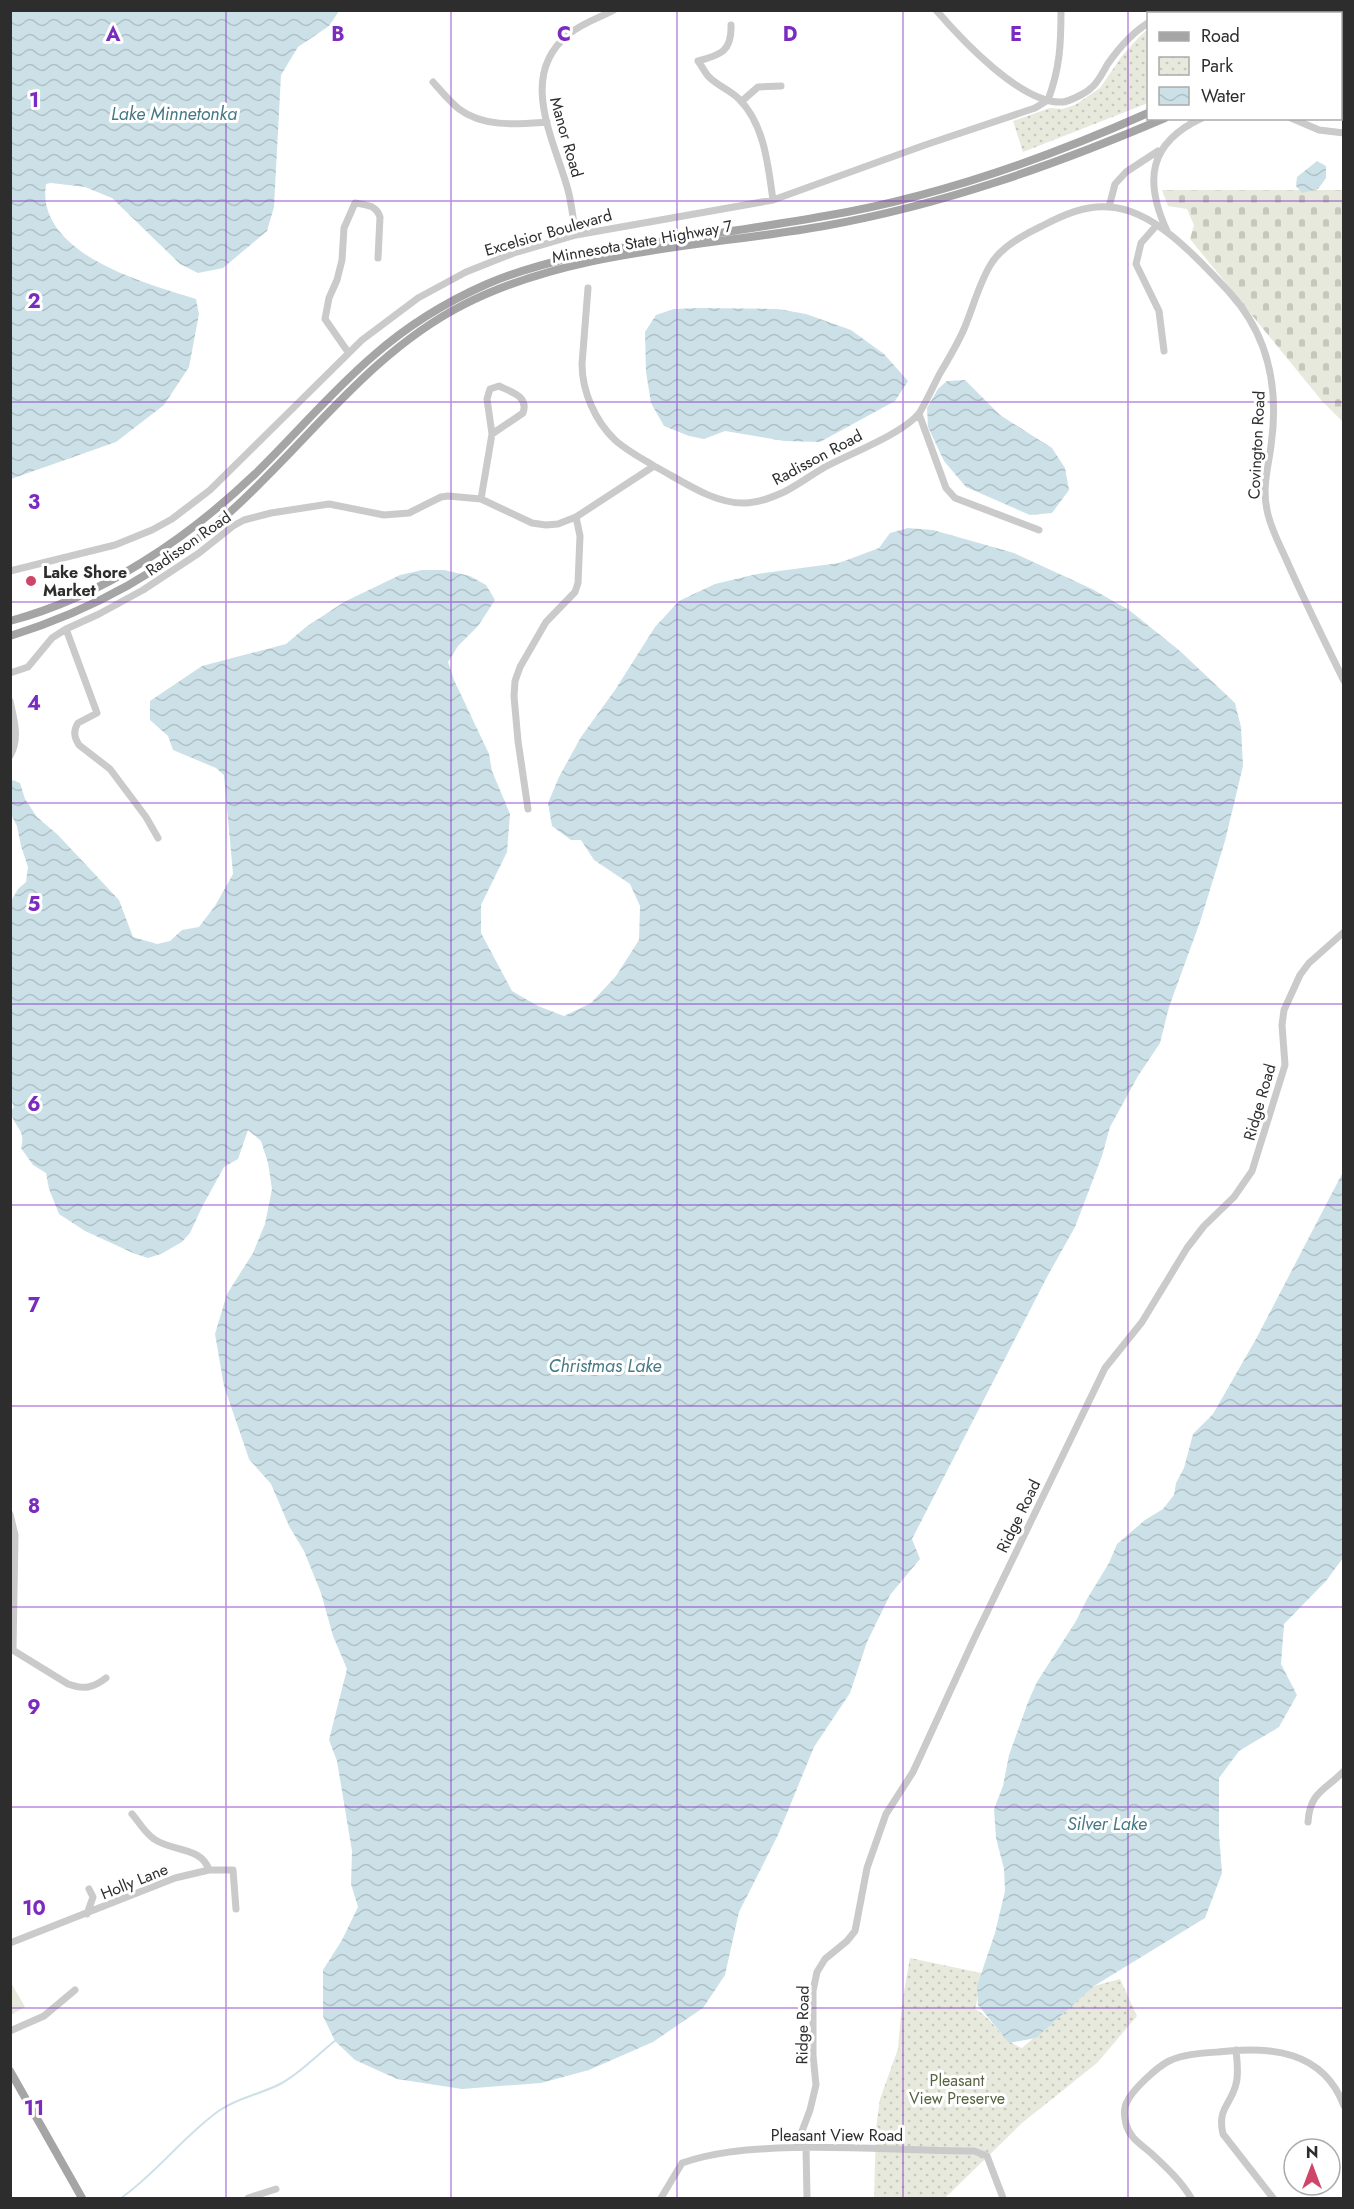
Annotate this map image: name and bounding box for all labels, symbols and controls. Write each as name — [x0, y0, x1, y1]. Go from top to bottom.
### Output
legend — [1147, 12, 1342, 120]
text: A — [105, 20, 121, 49]
text: B — [331, 20, 345, 49]
text: C — [557, 20, 571, 49]
text: D — [783, 20, 797, 49]
text: E — [1010, 20, 1022, 49]
text: Road — [1201, 23, 1240, 49]
text: Park — [1201, 53, 1233, 79]
text: Water — [1201, 83, 1246, 109]
text: 1 — [29, 86, 39, 115]
street label: Manor Road — [544, 94, 589, 180]
water label: Lake Minnetonka — [111, 101, 237, 127]
street label: Excelsior Boulevard — [482, 203, 615, 262]
street label: Minnesota State Highway 7 — [550, 214, 735, 269]
text: 2 — [27, 287, 41, 316]
street label: Covington Road — [1242, 390, 1271, 500]
street label: Radisson Road — [768, 424, 866, 491]
text: 3 — [28, 488, 40, 517]
street label: Radisson Road — [141, 506, 236, 581]
place label: Lake Shore Market — [43, 561, 127, 602]
marker: Lake Shore Market — [24, 574, 38, 588]
text: 4 — [27, 689, 41, 718]
text: 5 — [28, 890, 41, 919]
street label: Ridge Road — [1238, 1061, 1281, 1143]
text: 6 — [27, 1090, 41, 1119]
text: 7 — [28, 1291, 41, 1320]
water label: Christmas Lake — [548, 1353, 662, 1379]
street label: Ridge Road — [991, 1476, 1046, 1557]
text: 8 — [28, 1492, 40, 1521]
text: 9 — [27, 1693, 41, 1722]
water label: Silver Lake — [1067, 1811, 1147, 1837]
street label: Holly Lane — [97, 1858, 171, 1905]
text: 10 — [22, 1894, 46, 1923]
street label: Ridge Road — [790, 1985, 815, 2065]
park label: Pleasant View Preserve — [909, 2069, 1005, 2110]
text: 11 — [24, 2094, 44, 2123]
street label: Pleasant View Road — [771, 2124, 903, 2147]
north arrow — [1282, 2137, 1342, 2197]
text: N — [1306, 2141, 1318, 2164]

